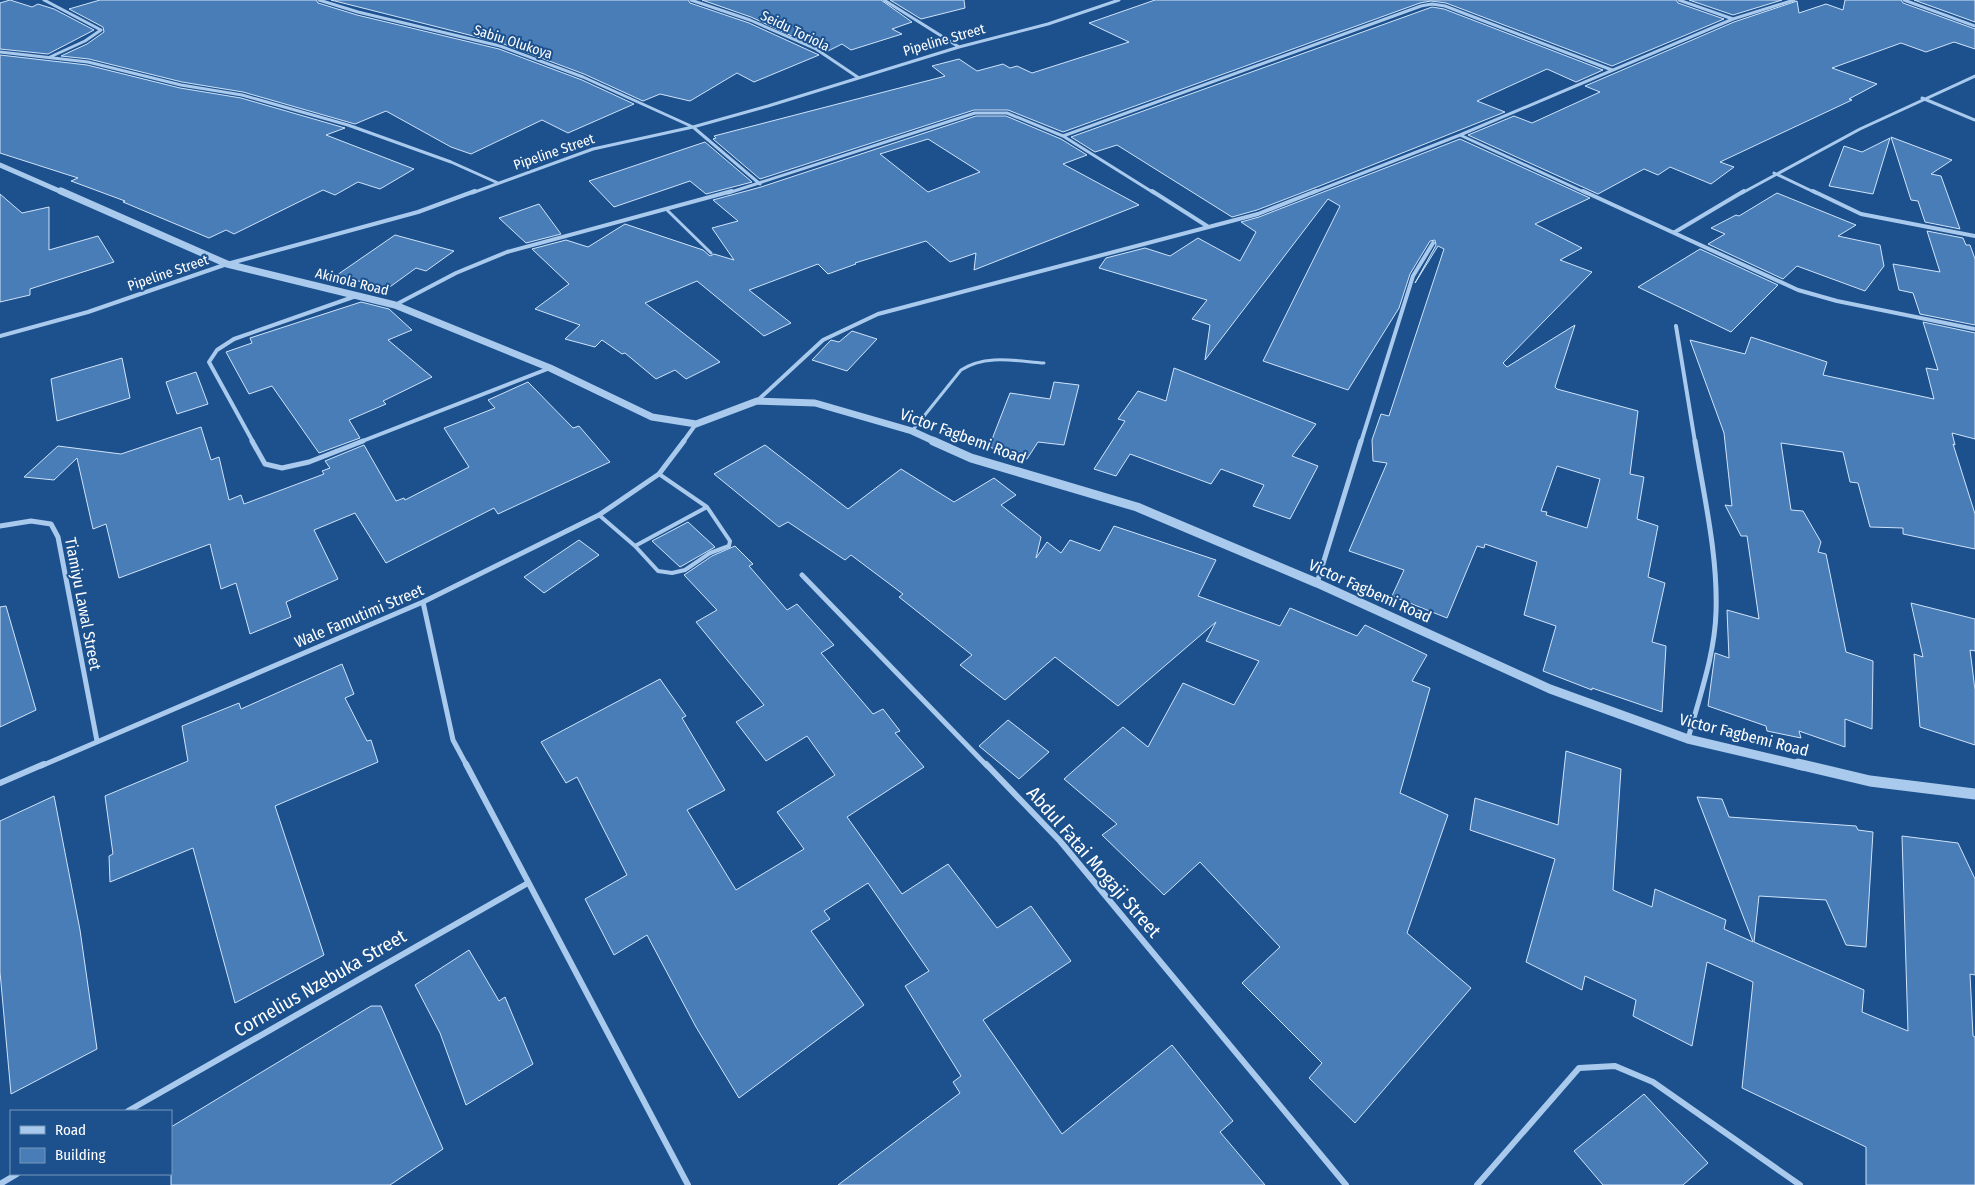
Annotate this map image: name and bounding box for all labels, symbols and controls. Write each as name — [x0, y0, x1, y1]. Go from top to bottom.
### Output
street label: Seidu Toriola — [758, 7, 832, 55]
street label: Pipeline Street — [901, 20, 987, 60]
street label: Sabiu Olukoya — [471, 21, 555, 63]
street label: Pipeline Street — [511, 130, 597, 174]
street label: Pipeline Street — [125, 251, 211, 295]
street label: Akinola Road — [314, 265, 390, 299]
street label: Victor Fagbemi Road — [897, 404, 1029, 468]
street label: Tiamiyu Lawal Street — [61, 536, 105, 673]
street label: Victor Fagbemi Road — [1306, 555, 1434, 627]
street label: Wale Famutimi Street — [292, 580, 427, 652]
street label: Victor Fagbemi Road — [1677, 710, 1811, 760]
street label: Abdul Fatai Mogaji Street — [1022, 782, 1166, 943]
street label: Cornelius Nzebuka Street — [230, 924, 411, 1042]
legend — [10, 1110, 172, 1175]
text: Road — [55, 1121, 86, 1139]
text: Building — [55, 1146, 106, 1164]

